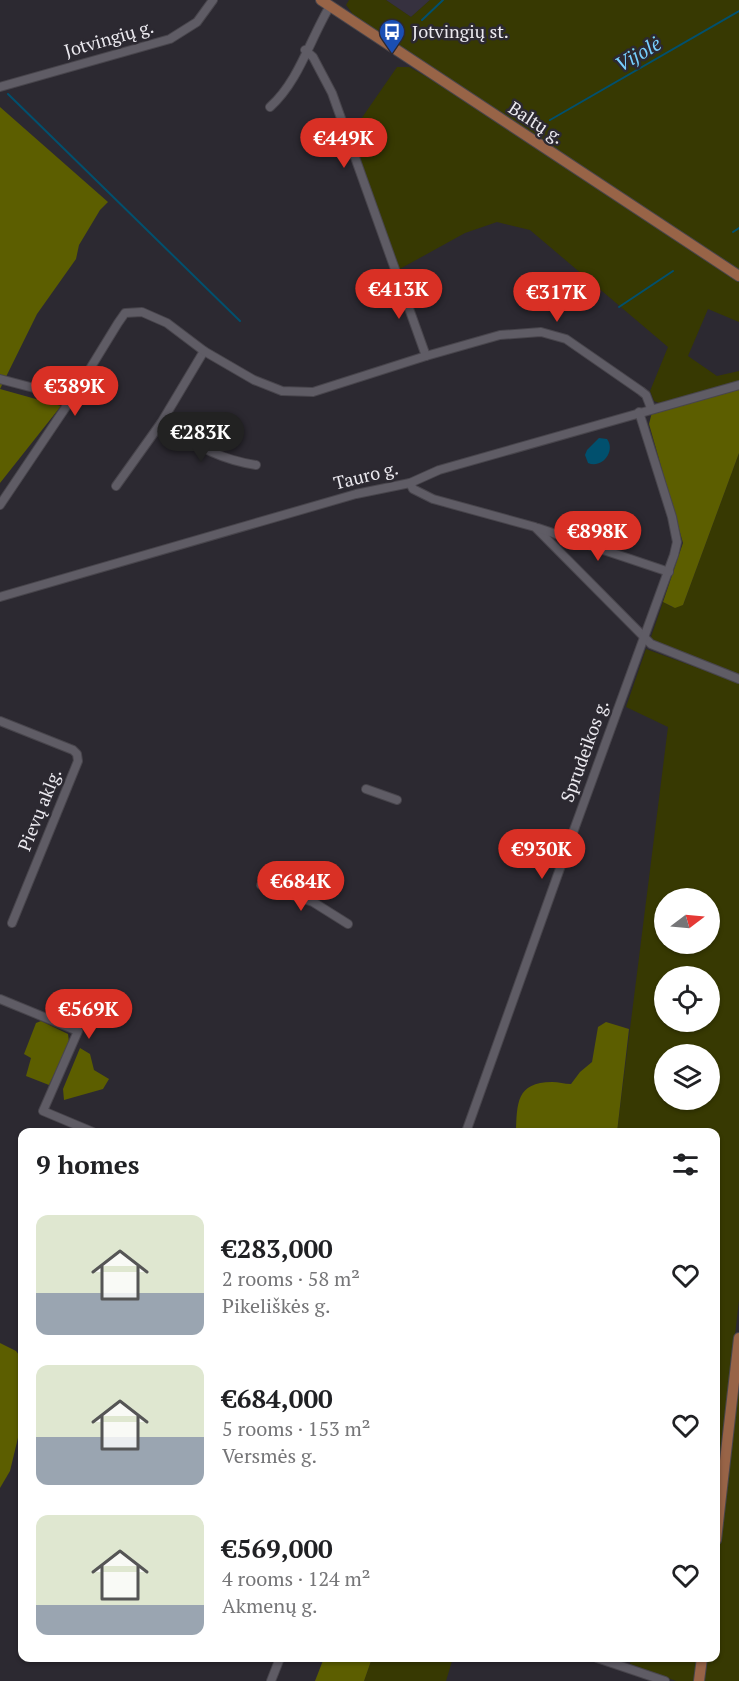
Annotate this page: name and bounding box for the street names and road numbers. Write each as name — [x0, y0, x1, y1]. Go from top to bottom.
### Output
street label: Jotvingių g. — [61, 14, 156, 62]
street label: Baltų g. — [504, 95, 569, 149]
street label: Tauro g. — [331, 455, 401, 495]
street label: Sprudeikos g. — [554, 696, 614, 805]
street label: Pievų aklg. — [12, 765, 66, 854]

